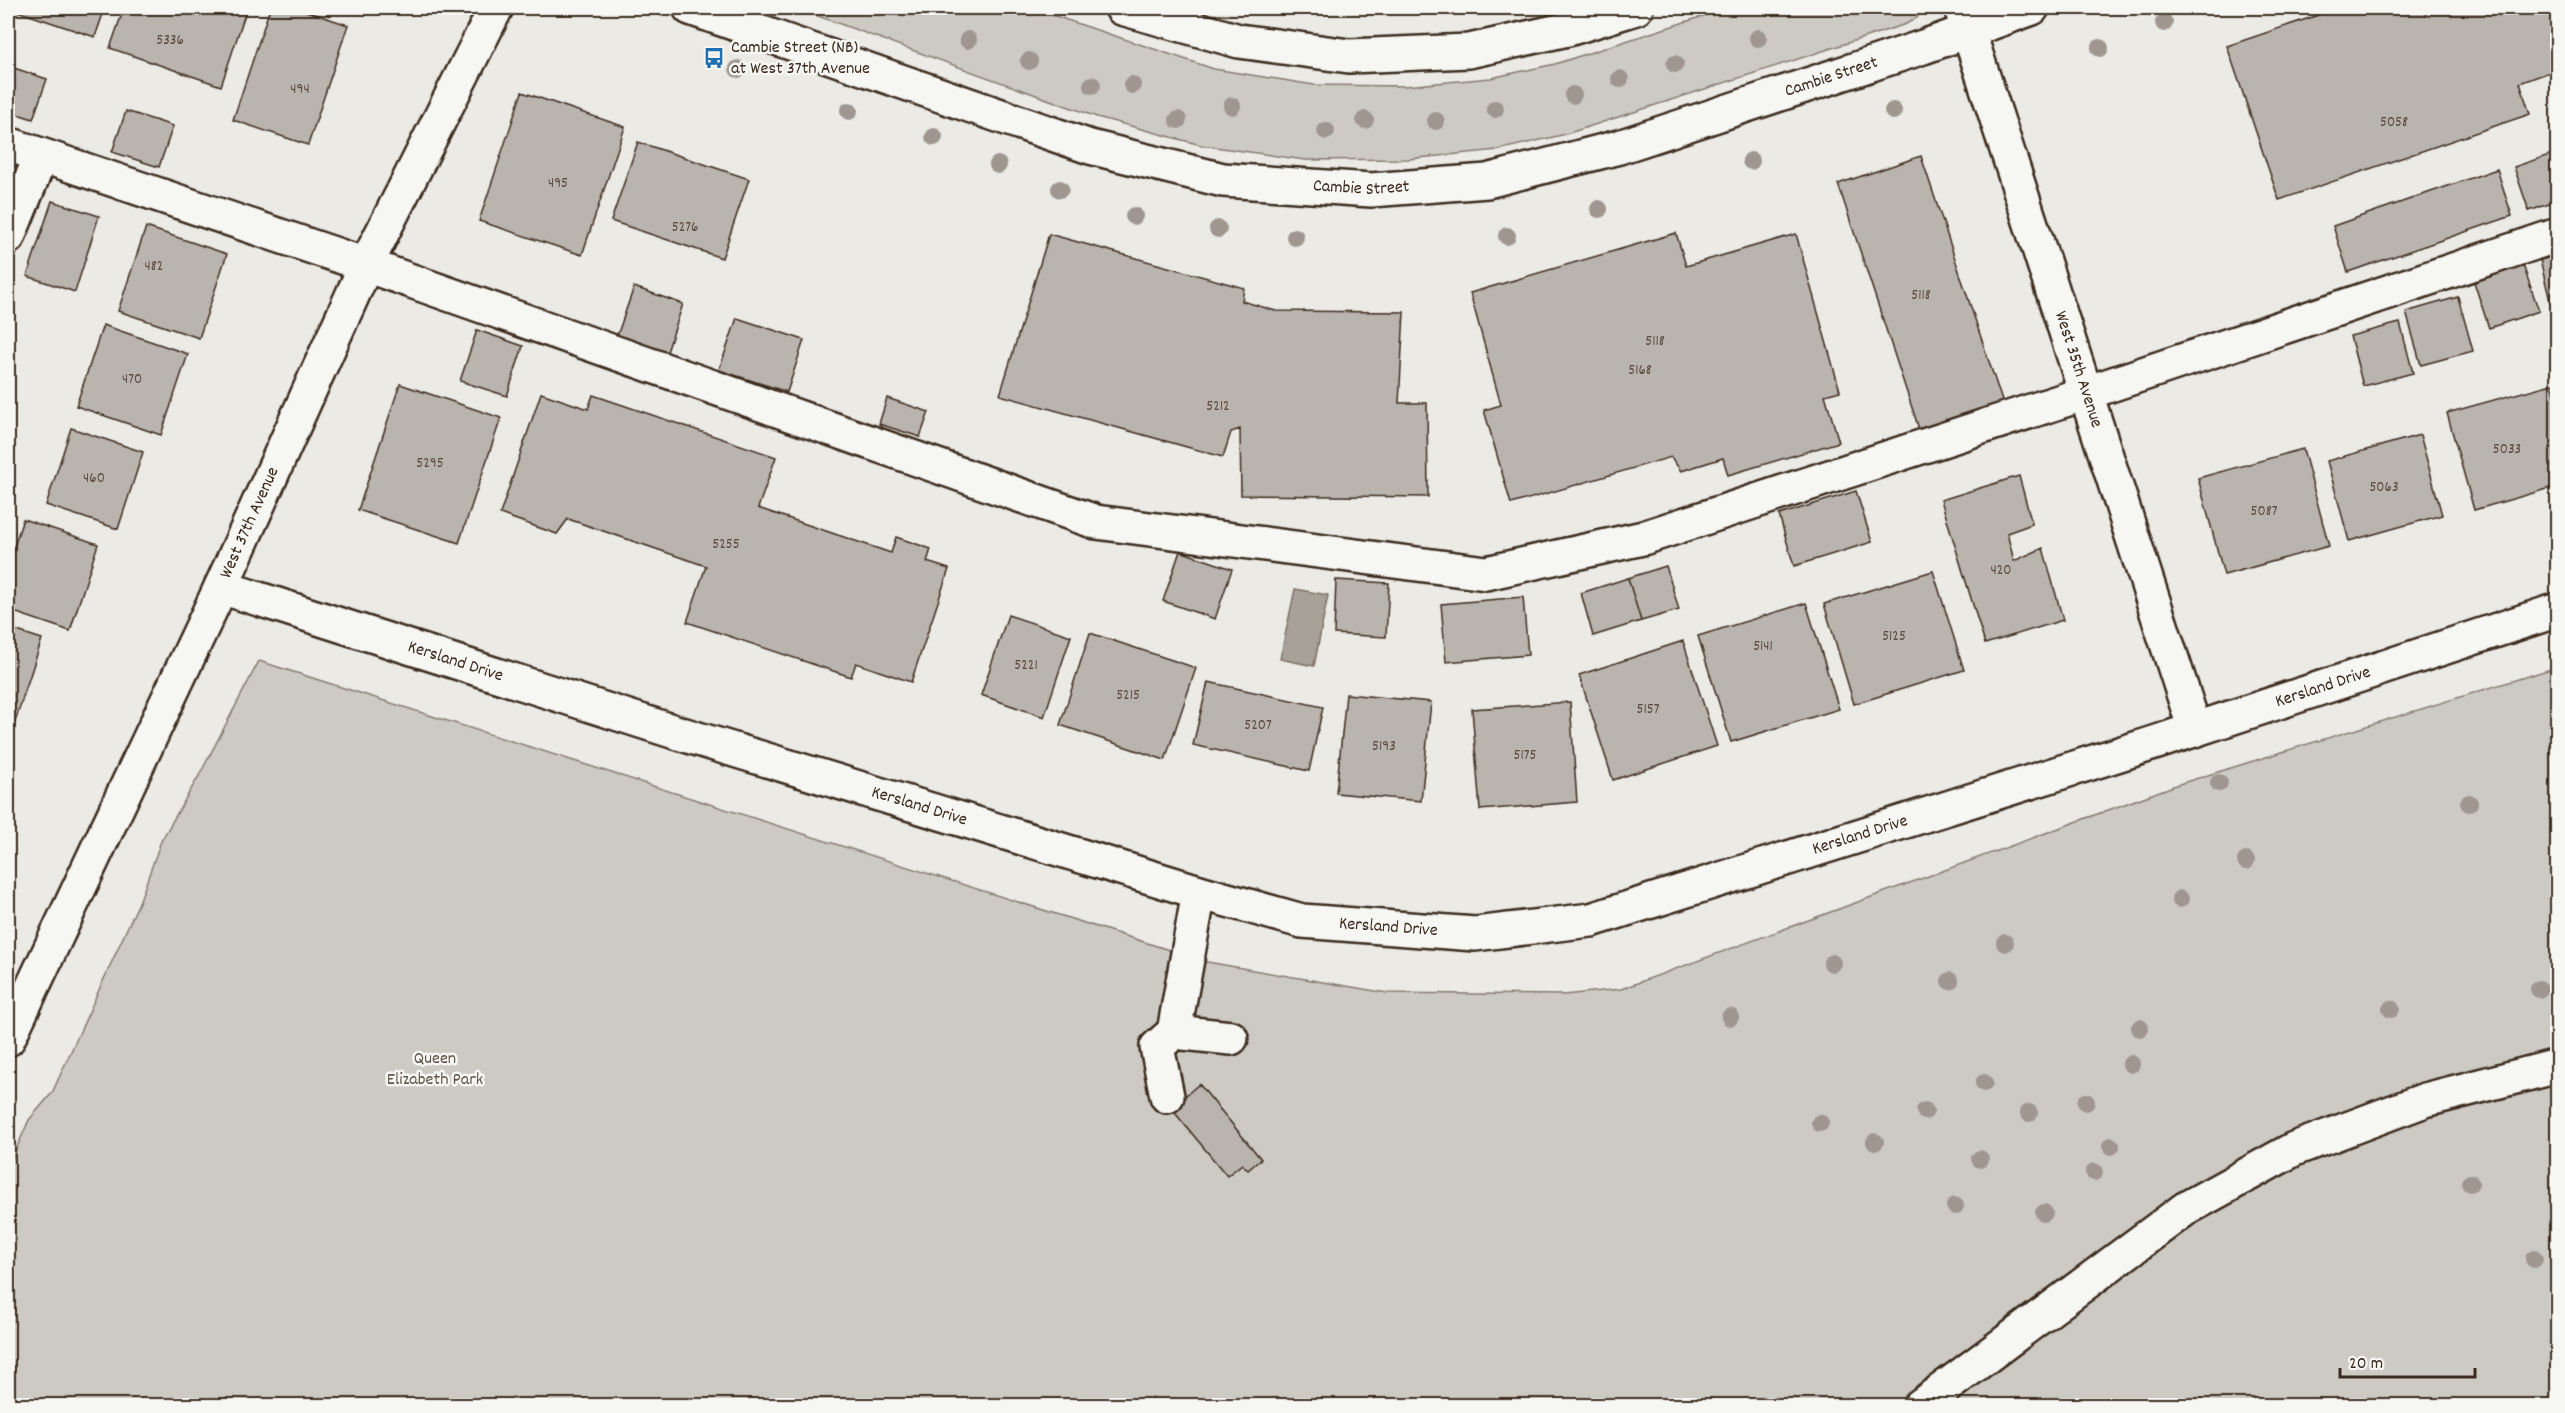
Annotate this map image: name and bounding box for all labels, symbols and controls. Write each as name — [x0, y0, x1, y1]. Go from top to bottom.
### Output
house number: 5336 — [156, 30, 184, 52]
place label: Cambie Street (NB) at West 37th Avenue — [731, 36, 870, 82]
bus stop icon: Cambie Street (NB) at West 37th Avenue — [702, 46, 726, 70]
street label: Cambie Street — [1781, 50, 1881, 104]
house number: 494 — [290, 79, 310, 101]
house number: 5058 — [2380, 112, 2408, 134]
house number: 495 — [548, 173, 568, 195]
street label: Cambie Street — [1312, 174, 1411, 203]
house number: 5276 — [672, 217, 698, 239]
house number: 482 — [145, 256, 163, 278]
house number: 5118 — [1911, 285, 1931, 307]
street label: West 35th Avenue — [2048, 308, 2109, 431]
house number: 5118 — [1645, 331, 1665, 353]
house number: 5168 — [1628, 360, 1652, 382]
house number: 470 — [122, 369, 142, 391]
house number: 5212 — [1206, 396, 1230, 418]
house number: 5033 — [2493, 439, 2521, 461]
house number: 5295 — [416, 453, 444, 475]
street label: West 37th Avenue — [214, 463, 286, 583]
house number: 460 — [83, 468, 105, 490]
house number: 5063 — [2369, 477, 2399, 499]
house number: 5087 — [2251, 501, 2278, 523]
house number: 5255 — [712, 534, 740, 556]
house number: 420 — [1991, 560, 2011, 582]
house number: 5125 — [1882, 626, 1906, 648]
street label: Kersland Drive — [404, 635, 506, 689]
house number: 5141 — [1753, 636, 1773, 658]
house number: 5221 — [1014, 655, 1038, 677]
street label: Kersland Drive — [2272, 660, 2374, 715]
house number: 5215 — [1116, 685, 1140, 707]
house number: 5157 — [1637, 699, 1660, 721]
house number: 5207 — [1244, 715, 1272, 737]
house number: 5193 — [1372, 736, 1396, 758]
house number: 5175 — [1514, 745, 1537, 767]
street label: Kersland Drive — [868, 780, 970, 833]
street label: Kersland Drive — [1809, 809, 1911, 862]
street label: Kersland Drive — [1338, 911, 1439, 944]
park label: Queen Elizabeth Park — [387, 1047, 483, 1093]
scale bar — [2340, 1341, 2475, 1379]
text: 20 m — [2349, 1352, 2383, 1377]

